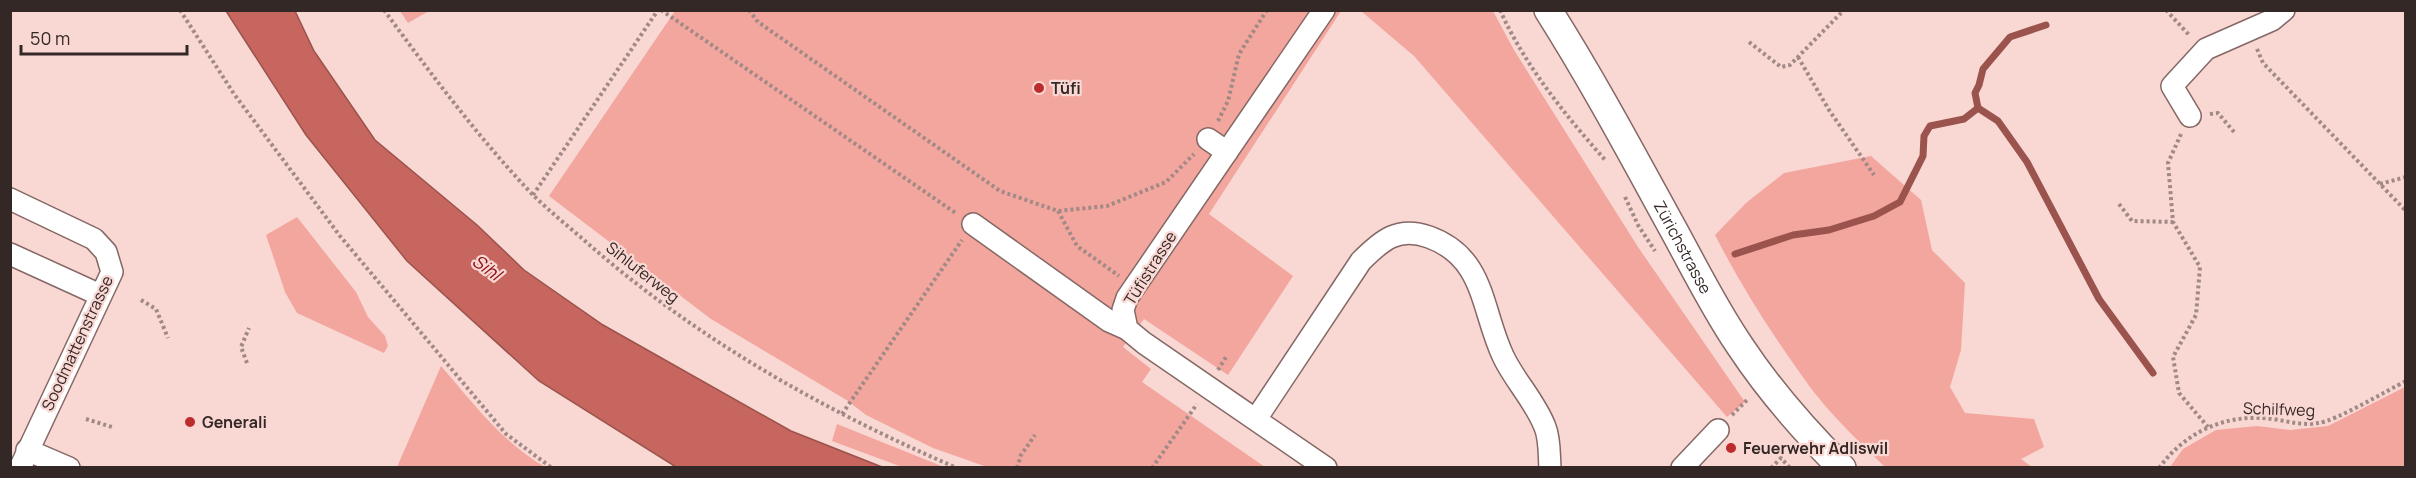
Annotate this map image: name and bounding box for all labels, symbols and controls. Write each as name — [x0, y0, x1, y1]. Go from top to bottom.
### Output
scale bar — [21, 18, 188, 56]
text: 50 m — [30, 26, 70, 50]
place label: Tüfi — [1051, 77, 1081, 99]
marker: Tüfi — [1032, 81, 1046, 95]
street label: Zürichstrasse — [1649, 197, 1717, 298]
street label: Tüfistrasse — [1119, 227, 1181, 309]
street label: Sihluferweg — [602, 236, 684, 308]
water label: Sihl — [468, 248, 509, 287]
street label: Soodmattenstrasse — [36, 272, 118, 414]
street label: Schilfweg — [2243, 397, 2315, 421]
place label: Generali — [202, 411, 267, 433]
marker: Generali — [183, 415, 197, 429]
place label: Feuerwehr Adliswil — [1743, 437, 1888, 459]
marker: Feuerwehr Adliswil — [1724, 441, 1738, 455]

